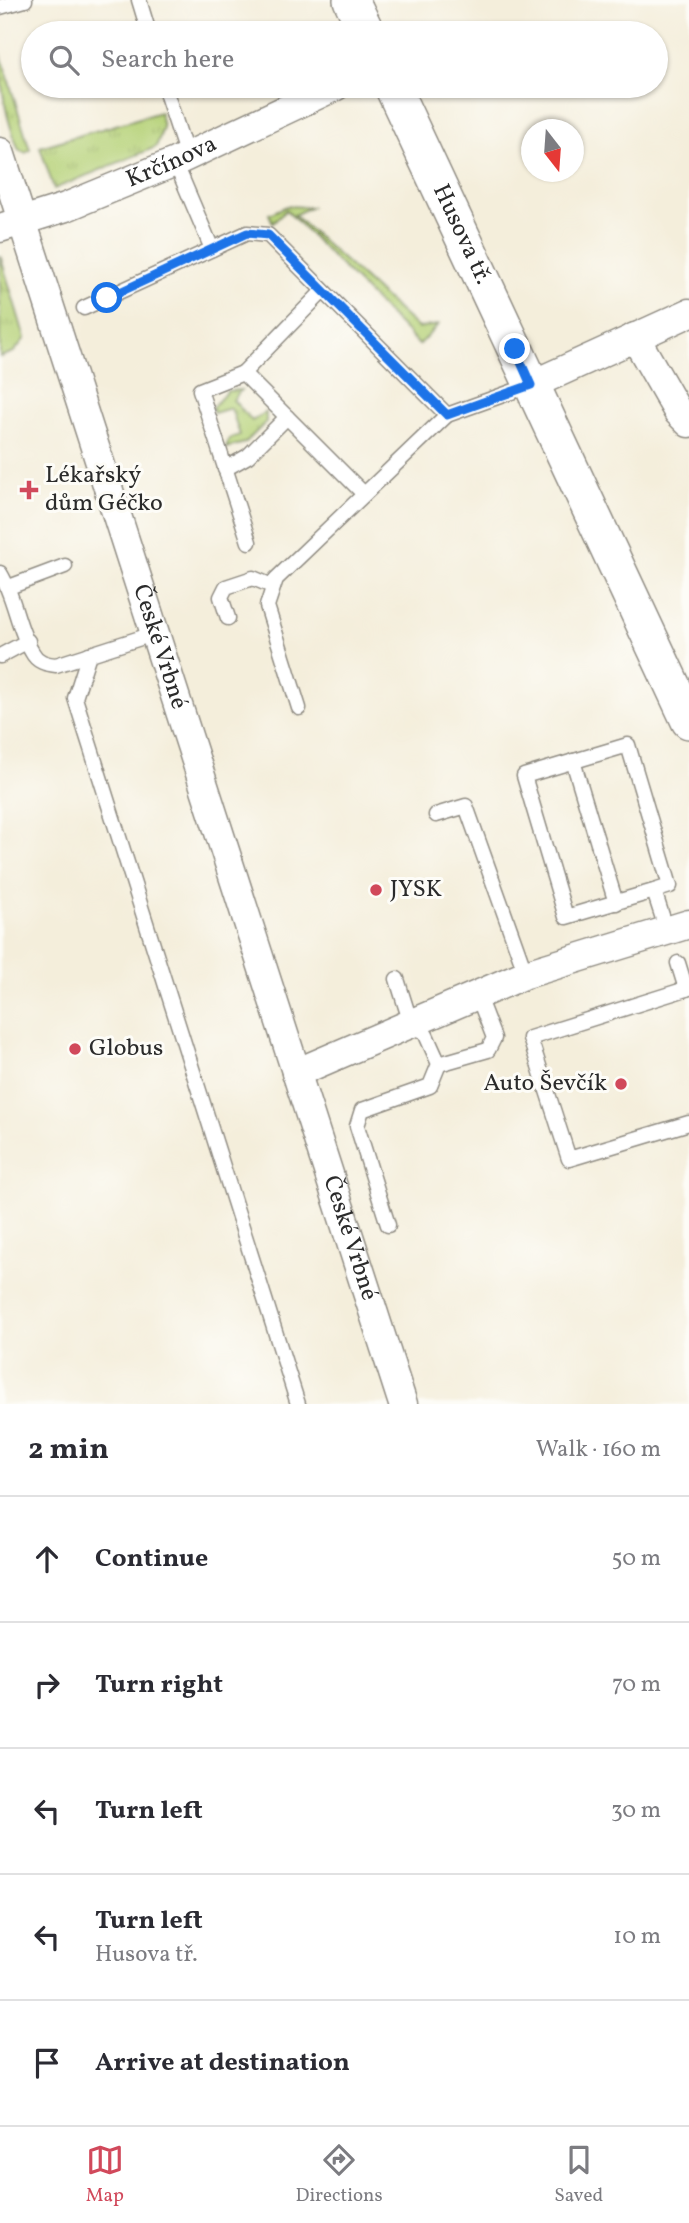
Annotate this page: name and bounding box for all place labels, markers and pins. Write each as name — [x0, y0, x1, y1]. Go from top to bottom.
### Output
place label: Lékařský dům Géčko — [45, 459, 163, 521]
marker: Lékařský dům Géčko — [19, 480, 39, 500]
place label: JYSK — [390, 873, 442, 907]
marker: JYSK — [368, 882, 384, 898]
place label: Globus — [89, 1032, 163, 1066]
marker: Globus — [67, 1041, 83, 1057]
place label: Auto Ševčík — [483, 1067, 607, 1101]
marker: Auto Ševčík — [613, 1076, 629, 1092]

